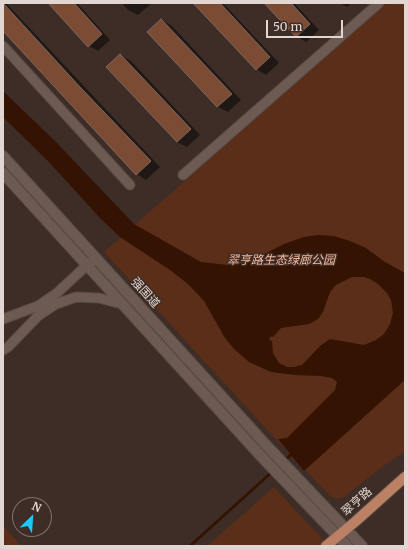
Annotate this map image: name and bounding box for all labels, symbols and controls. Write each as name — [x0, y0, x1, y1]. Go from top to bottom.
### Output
scale bar — [268, 12, 345, 38]
text: 50 m — [273, 19, 302, 34]
park label: 翠亨路生态绿廊公园 — [227, 254, 335, 268]
street label: 强国道 — [128, 275, 162, 311]
street label: 翠亨路 — [339, 485, 375, 519]
north arrow — [12, 497, 52, 537]
text: N — [30, 499, 44, 515]

